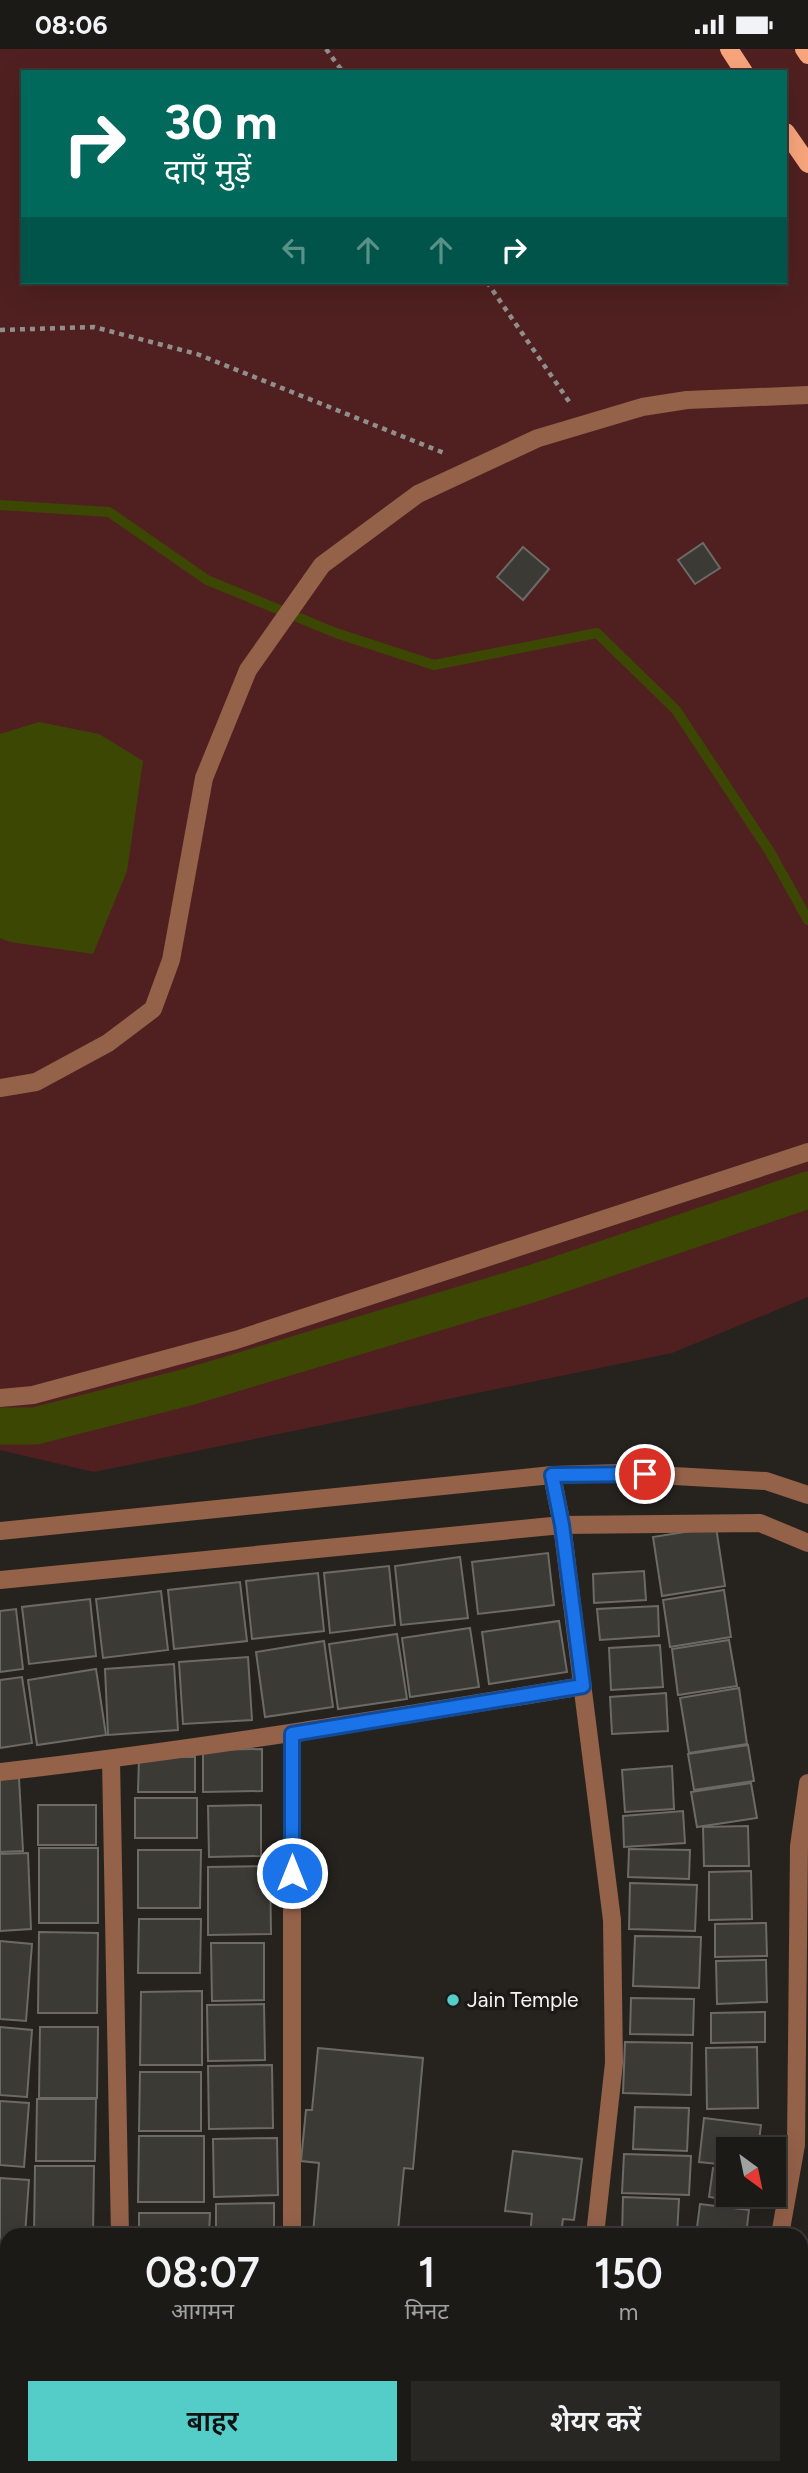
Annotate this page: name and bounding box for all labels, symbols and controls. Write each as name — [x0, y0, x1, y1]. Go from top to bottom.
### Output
text: 08:06 — [35, 9, 108, 41]
text: 30 m — [164, 92, 277, 151]
icon: right — [49, 98, 140, 189]
text: दाएँ मुड़ें — [164, 152, 251, 190]
icon: left — [276, 231, 314, 269]
icon: ahead — [349, 231, 387, 269]
icon: ahead — [422, 231, 460, 269]
icon: right — [495, 231, 533, 269]
pin — [615, 1444, 675, 1504]
icon: arrive — [626, 1455, 664, 1493]
position arrow — [255, 1836, 329, 1910]
place label: Jain Temple — [467, 1987, 578, 2012]
marker: Jain Temple — [445, 1992, 461, 2008]
north arrow — [716, 2137, 786, 2207]
map controls — [716, 2137, 786, 2207]
text: 08:07 — [145, 2247, 260, 2298]
text: 1 — [418, 2247, 436, 2298]
text: 150 — [594, 2248, 663, 2299]
text: आगमन — [171, 2297, 234, 2325]
text: मिनट — [405, 2297, 449, 2325]
text: m — [619, 2298, 638, 2326]
button: बाहर — [28, 2381, 397, 2461]
button: शेयर करें — [411, 2381, 780, 2461]

